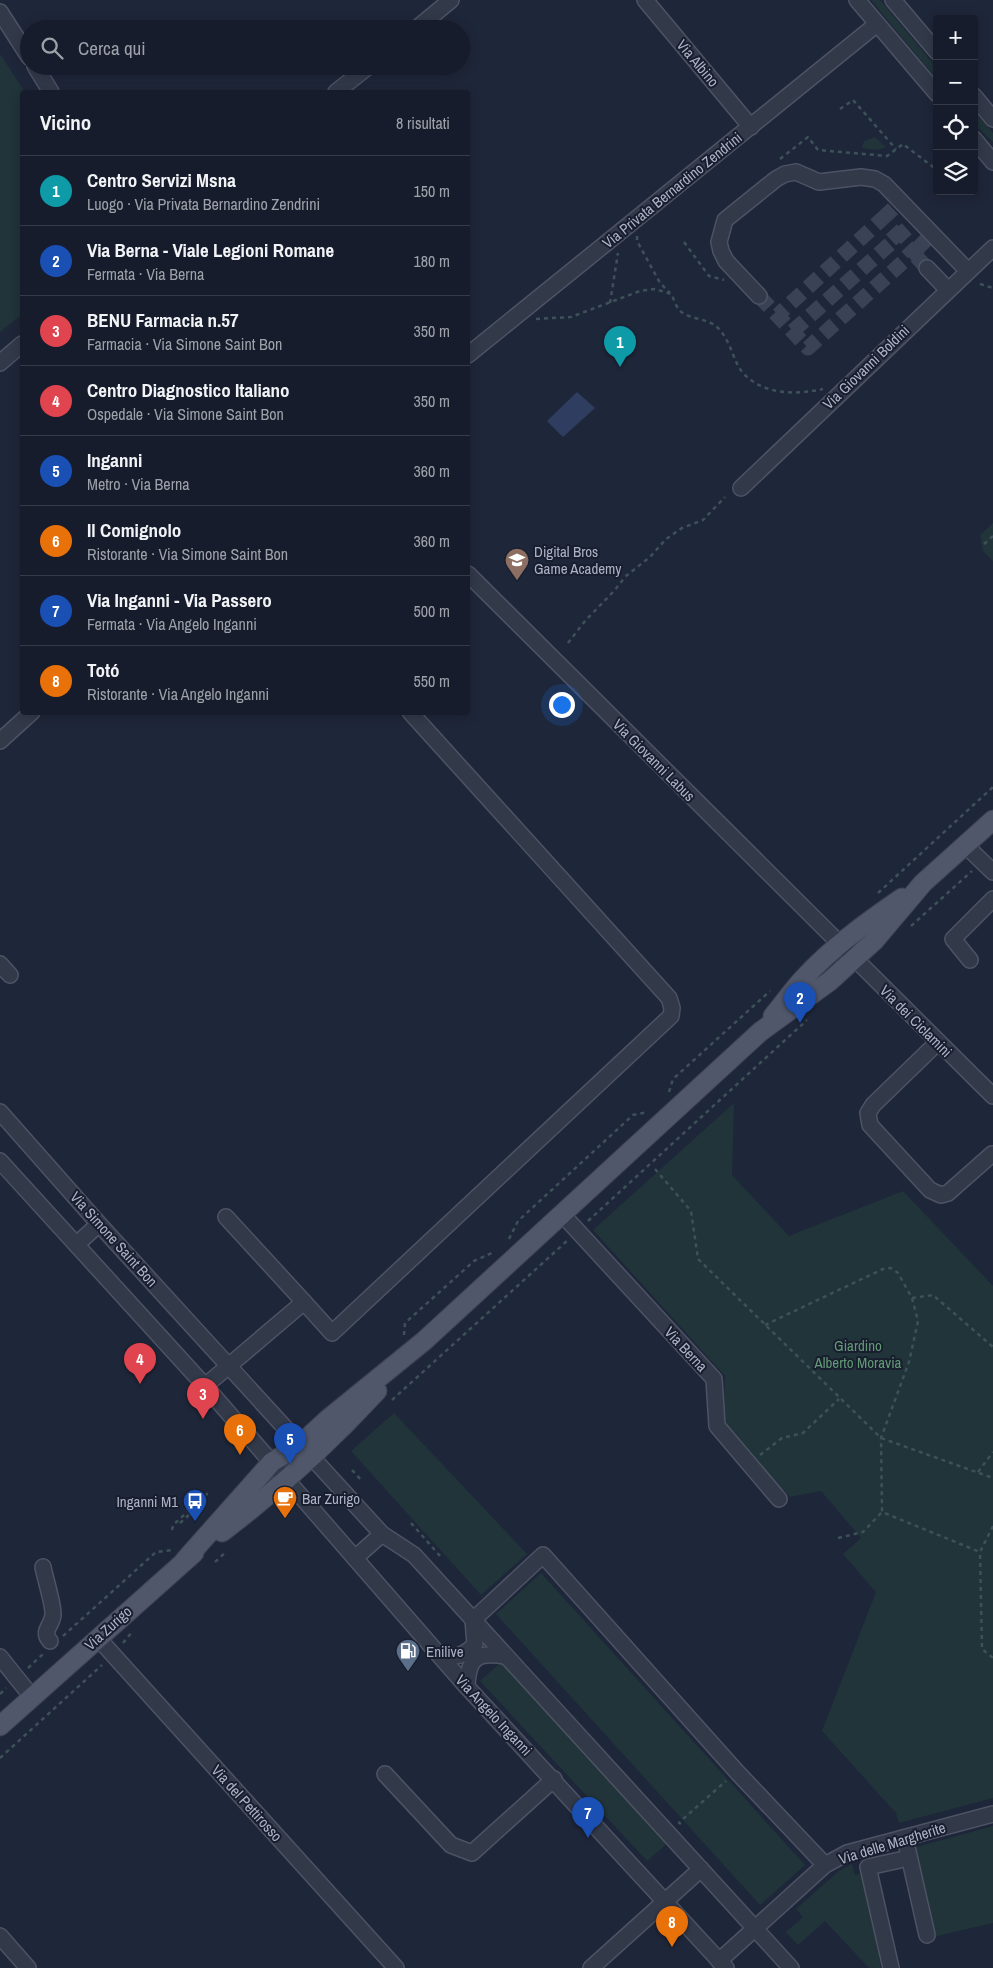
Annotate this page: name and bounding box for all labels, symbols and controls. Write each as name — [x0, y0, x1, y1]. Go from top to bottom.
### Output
map controls — [933, 15, 978, 195]
button: + — [933, 15, 978, 60]
search box — [20, 20, 470, 75]
icon: search — [38, 34, 66, 62]
text: Cerca qui — [78, 35, 146, 61]
street label: Via Albino — [672, 35, 724, 91]
button: − — [933, 60, 978, 105]
button: locate — [933, 105, 978, 150]
text: Vicino — [40, 108, 91, 137]
text: 8 risultati — [396, 112, 450, 134]
street label: Via Privata Bernardino Zendrini — [598, 127, 746, 253]
button: layers — [933, 150, 978, 195]
text: Centro Servizi Msna — [87, 167, 236, 193]
text: 1 — [52, 180, 60, 202]
text: 150 m — [414, 180, 450, 202]
text: Luogo · Via Privata Bernardino Zendrini — [87, 193, 320, 215]
text: Via Berna - Viale Legioni Romane — [87, 237, 334, 263]
text: 2 — [52, 250, 60, 272]
text: 180 m — [414, 250, 450, 272]
text: Fermata · Via Berna — [87, 263, 204, 285]
text: BENU Farmacia n.57 — [87, 307, 239, 333]
text: 3 — [52, 320, 60, 342]
text: 350 m — [414, 320, 450, 342]
street label: Via Giovanni Boldini — [818, 320, 914, 414]
pin: 1 — [604, 326, 636, 367]
text: Farmacia · Via Simone Saint Bon — [87, 333, 282, 355]
text: Centro Diagnostico Italiano — [87, 377, 290, 403]
text: 4 — [52, 390, 60, 412]
text: 350 m — [414, 390, 450, 412]
text: Ospedale · Via Simone Saint Bon — [87, 403, 284, 425]
text: Inganni — [87, 447, 142, 473]
text: 5 — [52, 460, 60, 482]
text: 360 m — [414, 460, 450, 482]
text: Metro · Via Berna — [87, 473, 190, 495]
text: Il Comignolo — [87, 517, 181, 543]
text: 6 — [52, 530, 60, 552]
text: 360 m — [414, 530, 450, 552]
place label: Digital Bros Game Academy — [534, 541, 622, 579]
text: Ristorante · Via Simone Saint Bon — [87, 543, 288, 565]
school or university icon: Digital Bros Game Academy — [504, 547, 530, 581]
text: Via Inganni - Via Passero — [87, 587, 272, 613]
text: 7 — [52, 600, 60, 622]
text: 500 m — [414, 600, 450, 622]
text: Fermata · Via Angelo Inganni — [87, 613, 257, 635]
text: Totó — [87, 657, 120, 683]
text: 8 — [52, 670, 60, 692]
text: 550 m — [414, 670, 450, 692]
text: Ristorante · Via Angelo Inganni — [87, 683, 269, 705]
your location — [549, 692, 575, 718]
street label: Via Giovanni Labus — [608, 714, 700, 806]
street label: Via dei Ciclamini — [875, 980, 957, 1062]
pin: 2 — [784, 982, 816, 1023]
street label: Via Simone Saint Bon — [66, 1187, 162, 1291]
street label: Via Berna — [660, 1322, 712, 1376]
park label: Giardino Alberto Moravia — [814, 1335, 902, 1373]
pin: 4 — [124, 1343, 156, 1384]
pin: 3 — [187, 1378, 219, 1419]
pin: 6 — [224, 1414, 256, 1455]
pin: 5 — [274, 1423, 306, 1464]
cafe icon: Bar Zurigo — [272, 1485, 298, 1519]
bus stop icon: Inganni M1 — [182, 1488, 208, 1522]
place label: Bar Zurigo — [302, 1488, 360, 1509]
place label: Inganni M1 — [116, 1491, 178, 1512]
street label: Via Zurigo — [80, 1601, 136, 1655]
fuel station icon: Enilive — [395, 1638, 421, 1672]
place label: Enilive — [426, 1641, 464, 1662]
street label: Via Angelo Inganni — [451, 1670, 537, 1760]
street label: Via del Pettirosso — [207, 1760, 287, 1846]
pin: 7 — [572, 1797, 604, 1838]
street label: Via delle Margherite — [836, 1817, 948, 1869]
pin: 8 — [656, 1906, 688, 1947]

